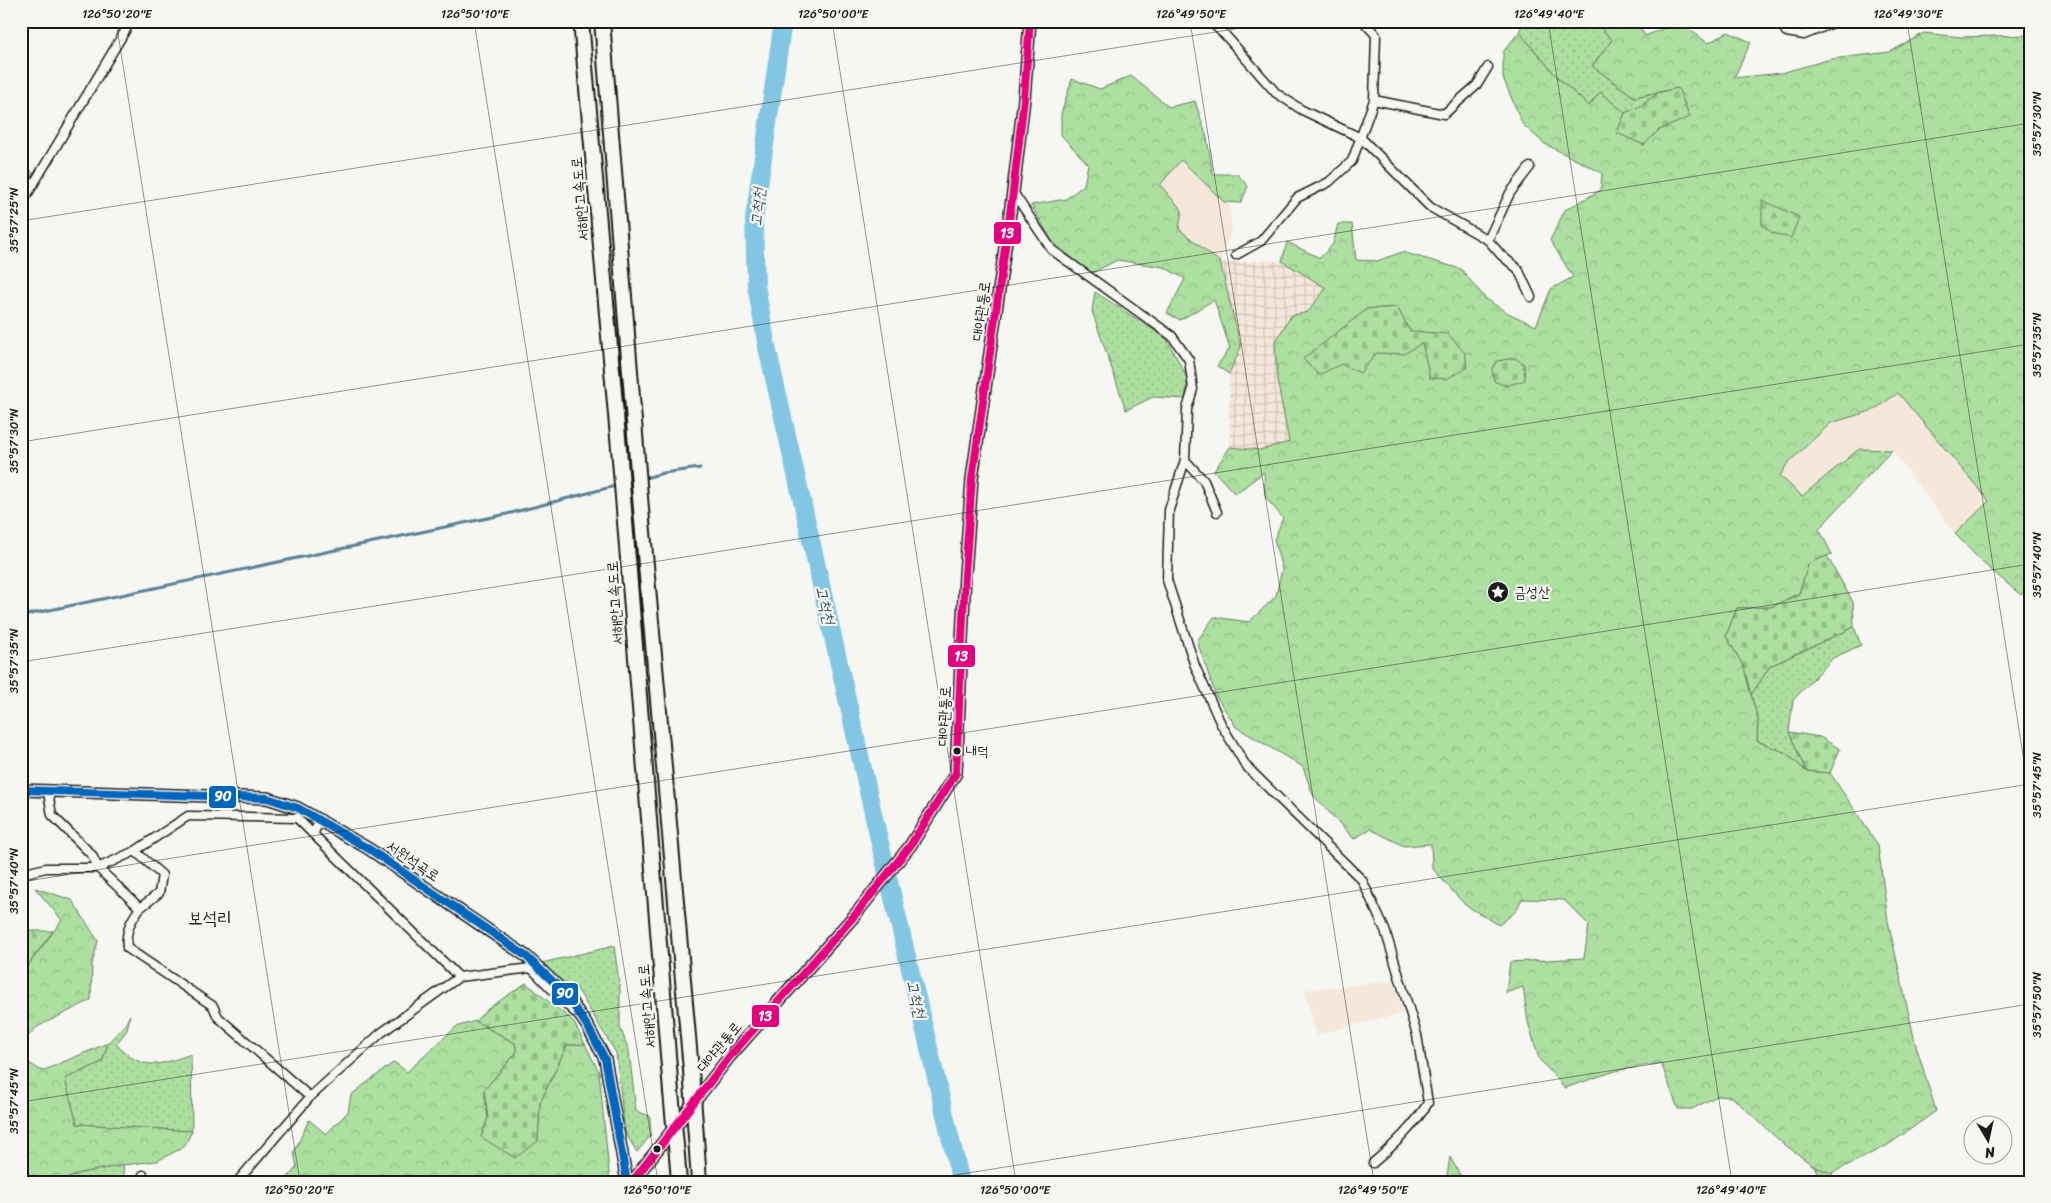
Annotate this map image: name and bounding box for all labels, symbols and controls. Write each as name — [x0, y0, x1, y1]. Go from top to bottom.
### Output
text: 126°50'20"E — [82, 3, 153, 25]
text: 126°50'10"E — [441, 3, 510, 25]
text: 126°50'00"E — [798, 3, 869, 25]
text: 126°49'50"E — [1156, 3, 1227, 25]
text: 126°49'40"E — [1514, 3, 1585, 25]
text: 126°49'30"E — [1873, 3, 1944, 25]
text: 35°57'30"N — [2026, 91, 2048, 157]
street label: 서해안고속도로 — [563, 156, 597, 242]
water label: 고척천 — [741, 184, 774, 228]
text: 35°57'25"N — [3, 187, 25, 253]
line badge: 13 — [993, 221, 1022, 245]
text: 13 — [1000, 221, 1014, 246]
street label: 대야관통로 — [964, 279, 998, 343]
text: 35°57'35"N — [2026, 312, 2048, 377]
text: 35°57'30"N — [3, 408, 25, 474]
text: 35°57'40"N — [2026, 531, 2048, 598]
street label: 서해안고속도로 — [599, 560, 631, 646]
place label: 금성산 — [1514, 579, 1550, 605]
place icon: 금성산 — [1486, 580, 1510, 604]
water label: 고척천 — [807, 583, 844, 629]
text: 35°57'35"N — [3, 628, 25, 693]
line badge: 13 — [947, 644, 976, 668]
text: 13 — [954, 644, 968, 669]
street label: 대야관통로 — [929, 685, 959, 747]
place label: 내덕 — [966, 739, 989, 764]
marker: 내덕 — [952, 746, 962, 756]
text: 35°57'45"N — [2026, 751, 2048, 818]
text: 90 — [214, 784, 232, 809]
line badge: 90 — [208, 785, 237, 809]
street label: 서원석곡로 — [381, 833, 445, 889]
text: 35°57'40"N — [3, 847, 25, 914]
district label: 보석리 — [188, 902, 232, 934]
street label: 서해안고속도로 — [630, 963, 664, 1049]
text: 35°57'50"N — [2026, 971, 2048, 1038]
water label: 고척천 — [898, 977, 935, 1023]
text: 90 — [556, 981, 574, 1006]
line badge: 90 — [551, 982, 579, 1006]
line badge: 13 — [751, 1004, 780, 1028]
text: 13 — [758, 1004, 772, 1029]
street label: 대야관통로 — [690, 1016, 748, 1078]
text: 35°57'45"N — [3, 1067, 25, 1134]
north arrow — [1964, 1116, 2014, 1166]
text: N — [1983, 1139, 1998, 1165]
unlabelled marker — [652, 1144, 662, 1154]
text: 126°50'20"E — [264, 1179, 335, 1201]
text: 126°50'10"E — [623, 1179, 692, 1201]
text: 126°50'00"E — [980, 1179, 1051, 1201]
text: 126°49'50"E — [1338, 1179, 1409, 1201]
text: 126°49'40"E — [1696, 1179, 1767, 1201]

